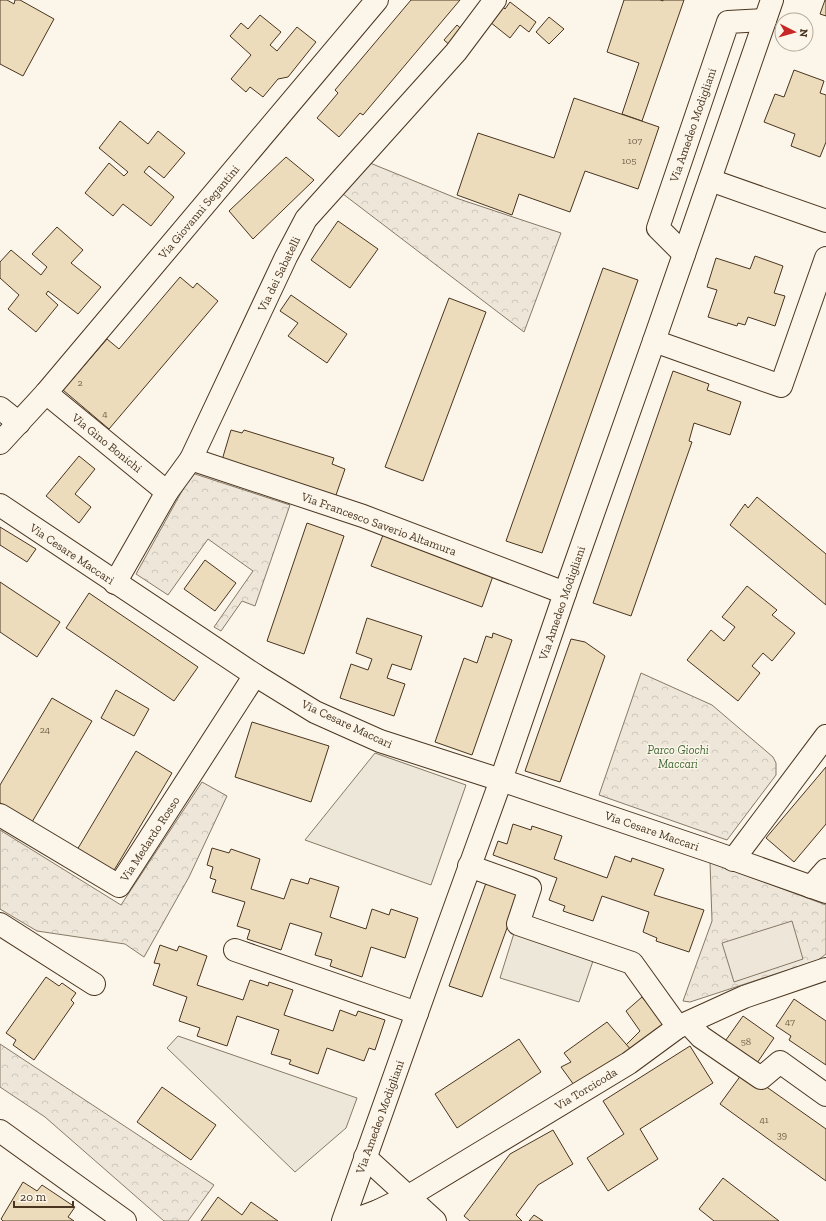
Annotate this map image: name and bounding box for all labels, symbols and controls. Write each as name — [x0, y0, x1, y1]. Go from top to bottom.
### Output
north arrow — [774, 12, 814, 52]
text: N — [796, 28, 810, 38]
street label: Via Amedeo Modigliani — [667, 66, 719, 185]
house number: 107 — [628, 135, 642, 147]
house number: 105 — [622, 155, 636, 167]
street label: Via Giovanni Segantini — [155, 162, 243, 263]
street label: Via dei Sabatelli — [254, 234, 304, 315]
house number: 2 — [77, 377, 83, 389]
house number: 4 — [102, 408, 108, 420]
street label: Via Gino Bonichi — [68, 410, 145, 476]
street label: Via Francesco Saverio Altamura — [299, 489, 459, 559]
street label: Via Cesare Maccari — [26, 520, 117, 588]
street label: Via Amedeo Modigliani — [536, 544, 588, 663]
street label: Via Cesare Maccari — [298, 696, 395, 751]
house number: 24 — [40, 724, 51, 736]
park label: Parco Giochi Maccari — [647, 743, 709, 771]
street label: Via Medardo Rosso — [117, 794, 183, 885]
street label: Via Cesare Maccari — [602, 808, 702, 854]
house number: 47 — [785, 1016, 795, 1028]
house number: 58 — [741, 1036, 751, 1048]
street label: Via Amedeo Modigliani — [353, 1058, 407, 1176]
street label: Via Torcicoda — [552, 1065, 620, 1114]
house number: 41 — [759, 1114, 769, 1126]
house number: 39 — [777, 1129, 787, 1141]
scale bar — [14, 1183, 73, 1209]
text: 20 m — [20, 1190, 47, 1204]

